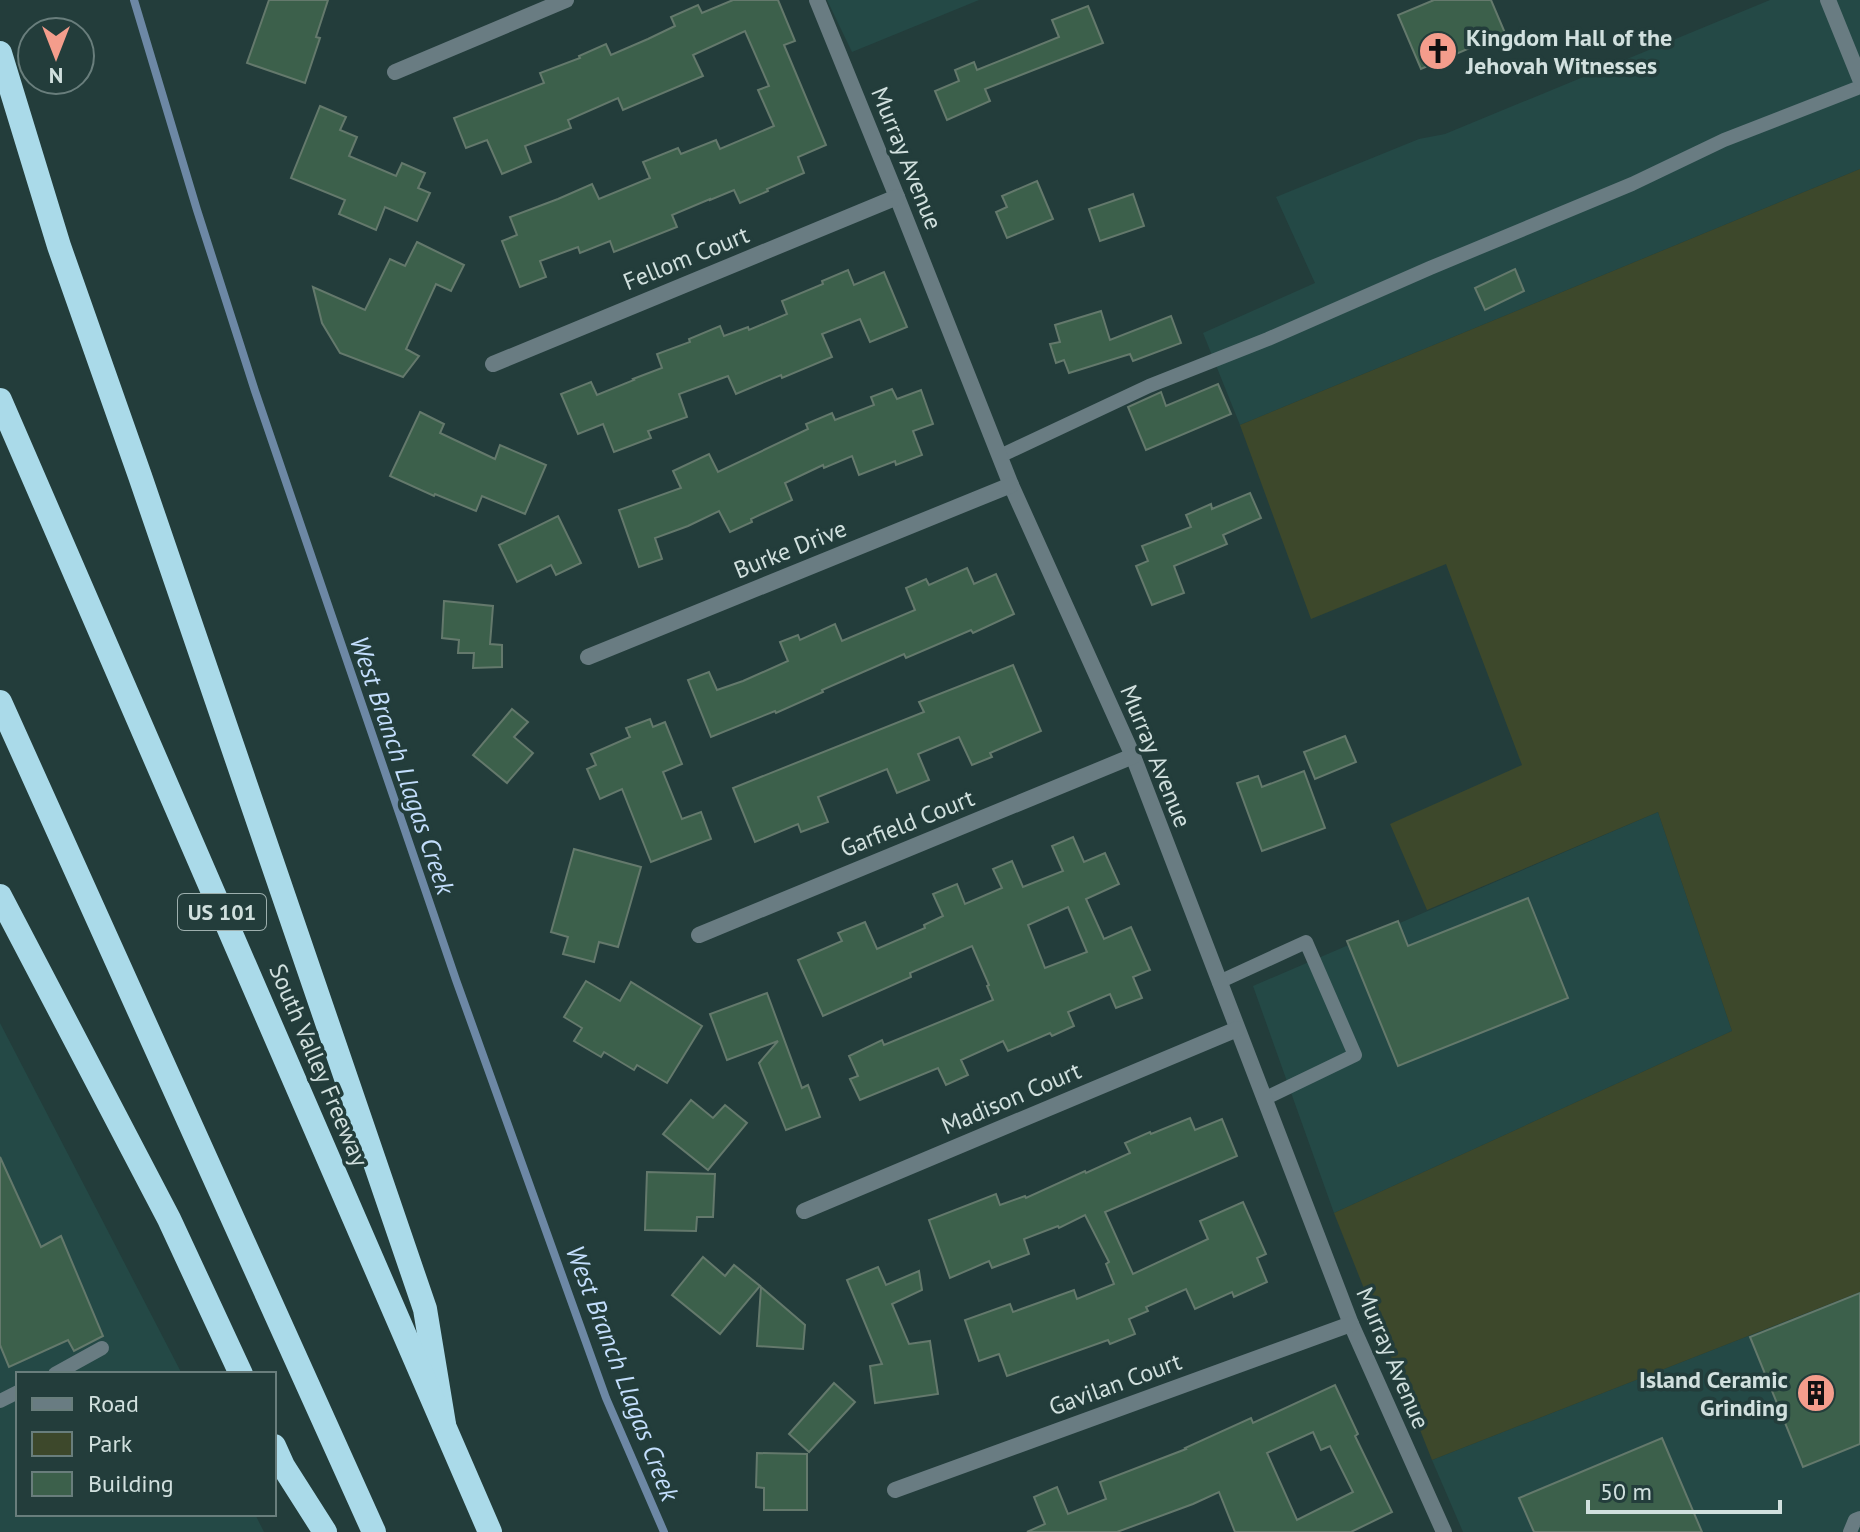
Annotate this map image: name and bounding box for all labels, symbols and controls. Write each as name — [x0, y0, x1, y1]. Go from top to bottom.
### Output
north arrow — [16, 16, 96, 96]
place label: Kingdom Hall of the Jehovah Witnesses — [1465, 22, 1672, 81]
church icon: Kingdom Hall of the Jehovah Witnesses — [1417, 30, 1459, 72]
text: N — [49, 62, 63, 90]
street label: Murray Avenue — [864, 82, 950, 234]
street label: Fellom Court — [619, 219, 753, 297]
street label: Burke Drive — [729, 512, 851, 586]
water label: West Branch Llagas Creek — [343, 631, 463, 900]
street label: Murray Avenue — [1113, 680, 1199, 832]
street label: Garfield Court — [835, 782, 979, 864]
road number: US 101 — [178, 894, 266, 930]
street label: South Valley Freeway — [262, 959, 376, 1171]
street label: Madison Court — [937, 1055, 1085, 1141]
water label: West Branch Llagas Creek — [559, 1240, 687, 1507]
street label: Murray Avenue — [1349, 1282, 1437, 1434]
street label: Gavilan Court — [1045, 1346, 1185, 1422]
place label: Island Ceramic Grinding — [1639, 1364, 1788, 1423]
legend — [16, 1372, 276, 1516]
building icon: Island Ceramic Grinding — [1795, 1372, 1837, 1414]
text: Road — [88, 1388, 139, 1419]
text: Park — [88, 1428, 133, 1459]
scale bar — [1588, 1464, 1780, 1514]
text: Building — [88, 1468, 174, 1499]
text: 50 m — [1600, 1476, 1652, 1507]

